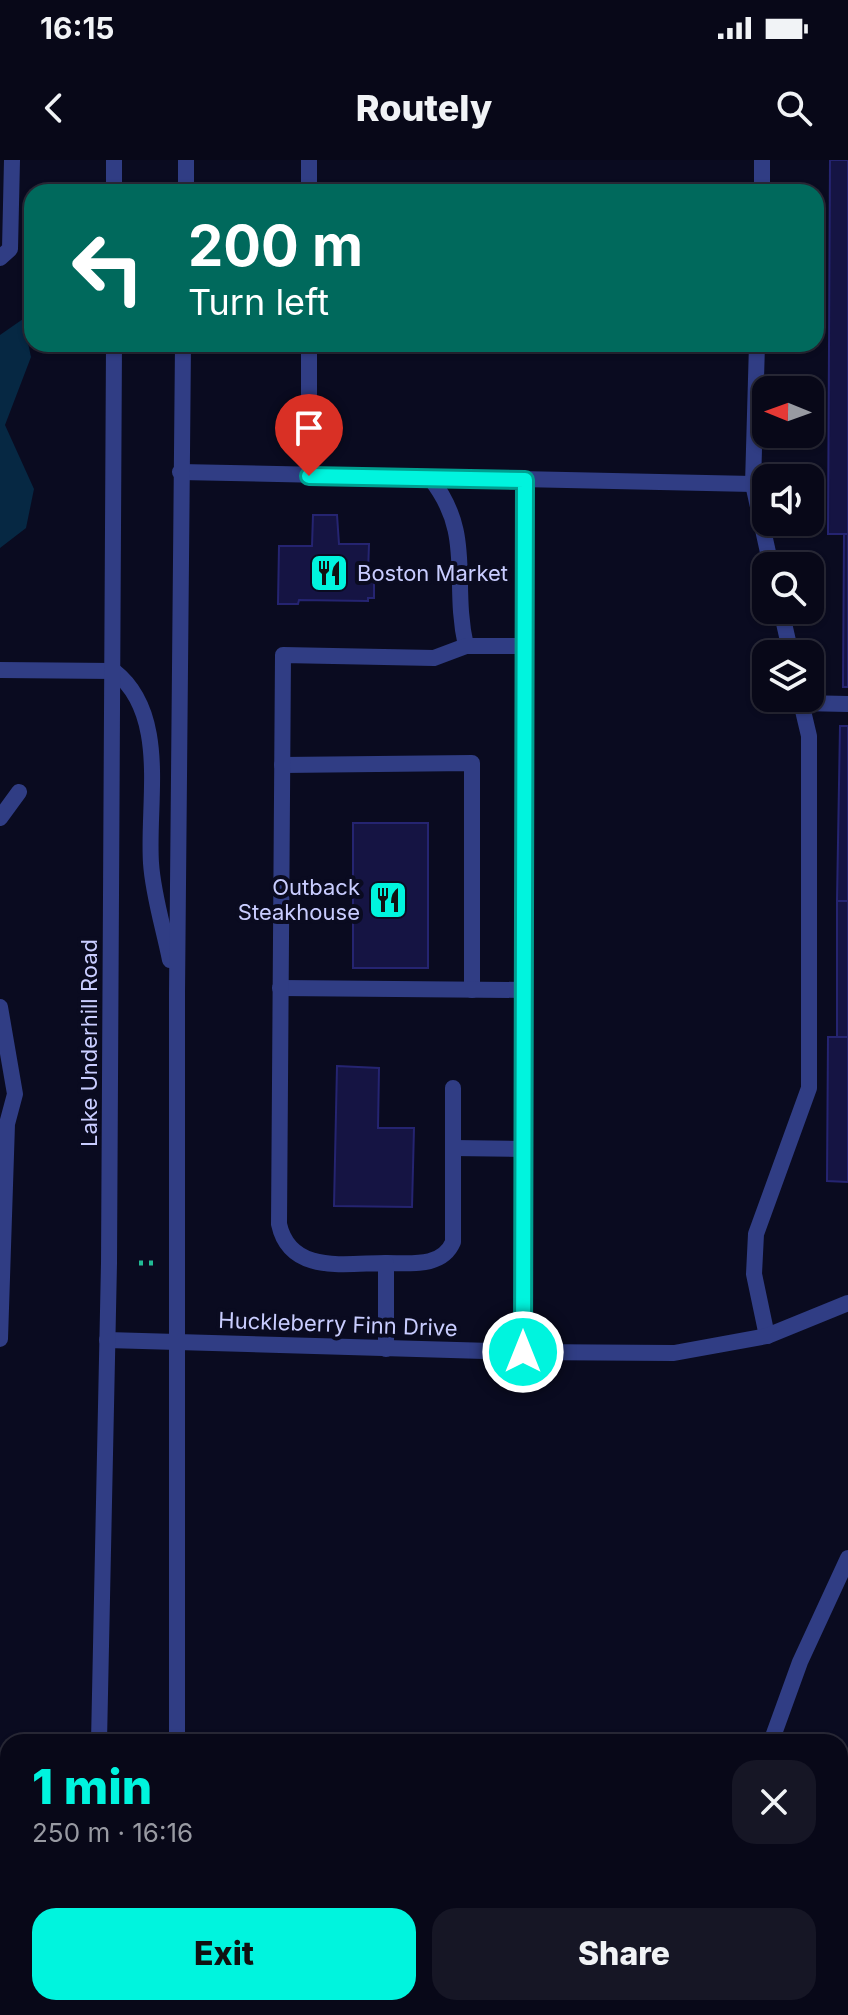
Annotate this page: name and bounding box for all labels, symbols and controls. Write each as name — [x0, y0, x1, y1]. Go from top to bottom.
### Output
text: 16:15 — [40, 10, 115, 46]
icon: back — [32, 86, 76, 130]
text: Routely — [356, 86, 492, 130]
icon: search — [772, 86, 816, 130]
text: 200 m — [188, 212, 363, 280]
icon: left — [56, 216, 160, 320]
text: Turn left — [188, 280, 329, 324]
north arrow — [752, 376, 824, 448]
map controls — [752, 376, 824, 712]
pin — [275, 394, 343, 476]
icon: arrive — [287, 406, 331, 450]
button: sound — [752, 464, 824, 536]
restaurant icon: Boston Market — [308, 552, 350, 594]
button: search — [752, 552, 824, 624]
place label: Boston Market — [357, 560, 508, 586]
button: layers — [752, 640, 824, 712]
place label: Outback Steakhouse — [238, 874, 360, 925]
restaurant icon: Outback Steakhouse — [367, 879, 409, 921]
street label: Lake Underhill Road — [76, 939, 102, 1147]
street label: Huckleberry Finn Drive — [218, 1307, 458, 1341]
position arrow — [481, 1310, 565, 1394]
text: 1 min — [32, 1757, 152, 1816]
button: close — [732, 1760, 816, 1844]
text: 250 m · 16:16 — [32, 1817, 193, 1848]
button: Exit — [32, 1908, 416, 2000]
button: Share — [432, 1908, 816, 2000]

